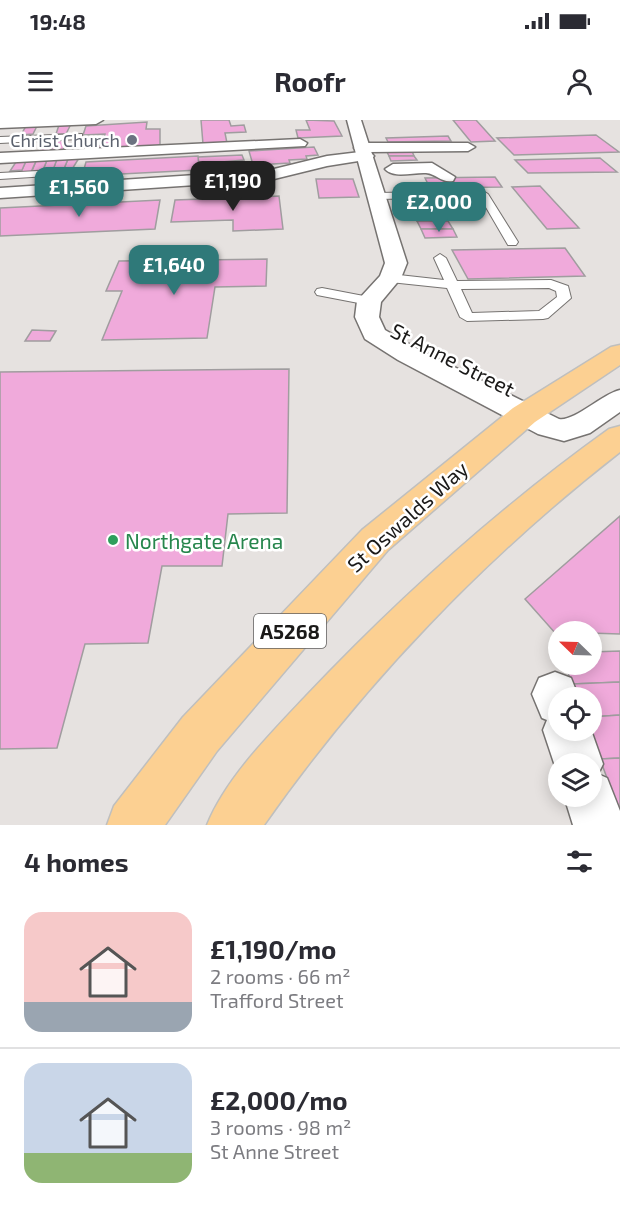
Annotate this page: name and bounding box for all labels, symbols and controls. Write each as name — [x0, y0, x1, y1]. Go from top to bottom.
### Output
text: 19:48 — [30, 8, 86, 34]
icon: menu — [24, 65, 57, 98]
text: Roofr — [274, 65, 346, 97]
icon: person — [563, 65, 596, 98]
place label: Christ Church — [10, 129, 120, 151]
marker: Christ Church — [125, 133, 139, 147]
pin: £1,190 — [184, 161, 282, 212]
pin: £1,560 — [30, 167, 128, 218]
text: £1,190 — [204, 168, 262, 192]
text: £1,560 — [49, 174, 109, 198]
pin: £2,000 — [390, 182, 488, 233]
text: £2,000 — [406, 189, 472, 213]
pin: £1,640 — [125, 245, 223, 296]
text: £1,640 — [143, 252, 205, 276]
street label: St Anne Street — [387, 317, 519, 401]
street label: St Oswalds Way — [342, 455, 472, 577]
place label: Northgate Arena — [125, 528, 283, 553]
marker: Northgate Arena — [106, 533, 120, 547]
road number: A5268 — [254, 614, 326, 648]
north arrow — [548, 621, 602, 675]
map controls — [548, 621, 602, 807]
button: locate — [548, 687, 602, 741]
button: layers — [548, 753, 602, 807]
icon: filters — [563, 845, 596, 878]
text: 4 homes — [24, 846, 129, 877]
text: £1,190/mo — [210, 933, 336, 964]
icon: home — [72, 936, 144, 1008]
text: 2 rooms · 66 m² — [210, 964, 351, 988]
text: Trafford Street — [210, 988, 344, 1012]
text: £2,000/mo — [210, 1084, 348, 1115]
icon: home — [72, 1087, 144, 1159]
text: 3 rooms · 98 m² — [210, 1115, 351, 1139]
text: St Anne Street — [210, 1139, 339, 1163]

